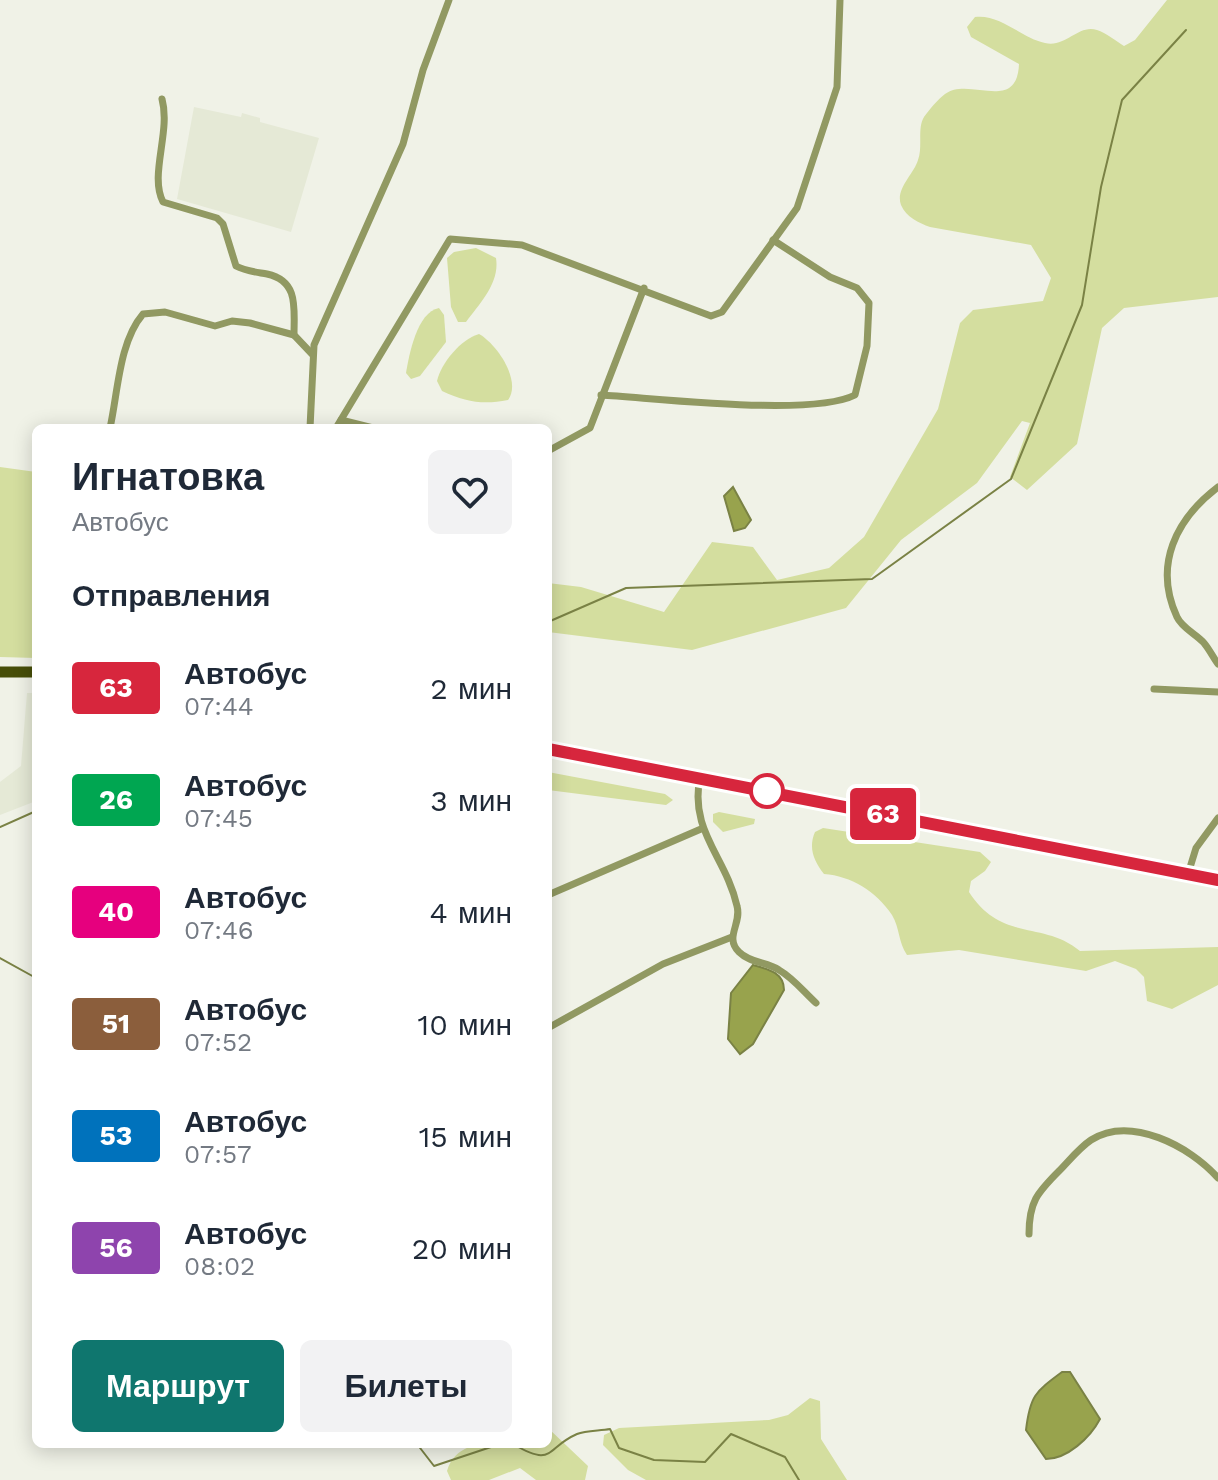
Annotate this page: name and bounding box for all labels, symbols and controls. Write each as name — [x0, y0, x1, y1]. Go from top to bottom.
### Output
button: heart — [428, 450, 512, 534]
text: Игнатовка — [72, 455, 264, 499]
text: Автобус — [72, 507, 169, 537]
text: Отправления — [72, 578, 271, 613]
text: Автобус — [184, 656, 307, 691]
text: 63 — [99, 671, 133, 704]
text: 2 мин — [430, 671, 512, 706]
text: 07:44 — [184, 691, 254, 721]
text: Автобус — [184, 768, 307, 803]
unlabelled marker — [750, 774, 784, 808]
text: 26 — [99, 783, 133, 816]
text: 3 мин — [430, 783, 512, 818]
line badge: 63 — [847, 788, 919, 840]
text: 63 — [866, 797, 900, 830]
text: 07:45 — [184, 803, 253, 833]
text: Автобус — [184, 880, 307, 915]
text: 40 — [98, 895, 134, 928]
text: 4 мин — [429, 895, 512, 930]
text: 07:46 — [184, 915, 254, 945]
text: Автобус — [184, 992, 307, 1027]
text: 51 — [102, 1007, 130, 1040]
text: 10 мин — [417, 1007, 512, 1042]
text: 07:52 — [184, 1027, 252, 1057]
text: Автобус — [184, 1104, 307, 1139]
text: 53 — [100, 1119, 132, 1152]
text: 15 мин — [419, 1119, 512, 1154]
text: 07:57 — [184, 1139, 252, 1169]
text: Автобус — [184, 1216, 307, 1251]
text: 56 — [99, 1231, 133, 1264]
text: 20 мин — [412, 1231, 512, 1266]
text: 08:02 — [184, 1251, 255, 1281]
button: Маршрут — [72, 1340, 284, 1432]
button: Билеты — [300, 1340, 512, 1432]

